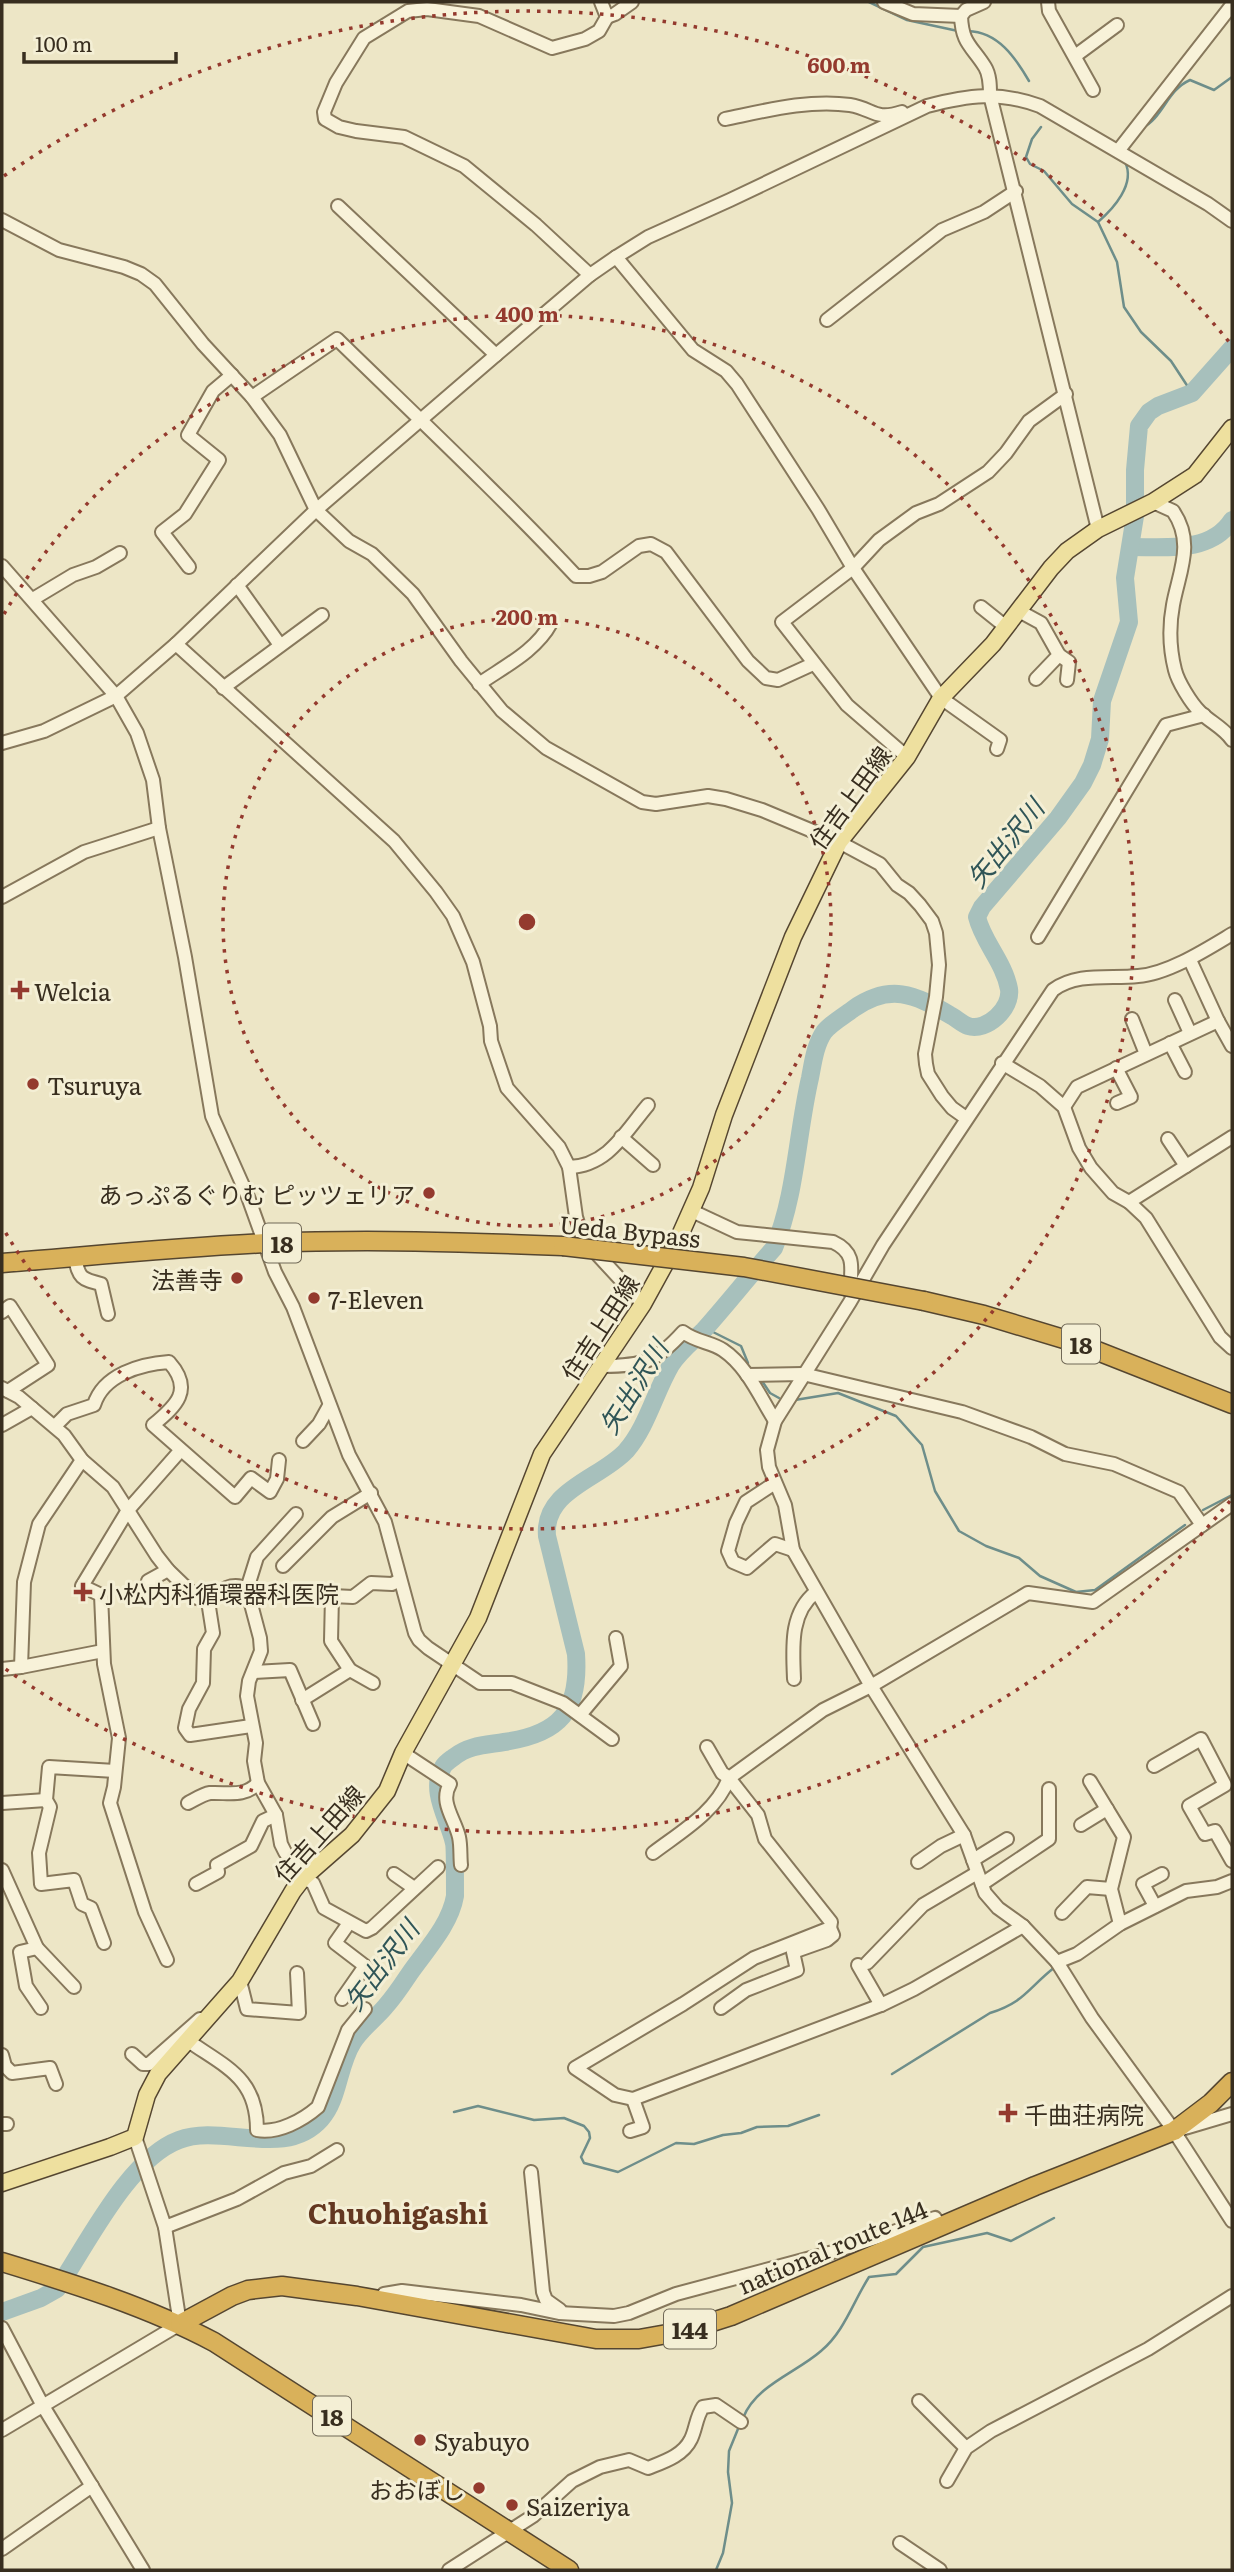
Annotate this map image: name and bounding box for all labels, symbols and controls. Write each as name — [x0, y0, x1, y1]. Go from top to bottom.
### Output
scale bar — [24, 21, 177, 65]
text: 100 m — [35, 27, 92, 58]
text: 600 m — [807, 48, 871, 79]
text: 400 m — [495, 297, 559, 328]
text: 200 m — [496, 600, 558, 631]
street label: 住吉上田線 — [800, 738, 898, 856]
water label: 矢出沢川 — [956, 787, 1054, 895]
centre of rings — [515, 910, 539, 934]
place label: Welcia — [34, 973, 111, 1008]
marker: Welcia — [12, 982, 28, 998]
place label: Tsuruya — [47, 1067, 142, 1102]
marker: Tsuruya — [25, 1076, 41, 1092]
place label: あっぷるぐりむ ピッツェリア — [98, 1176, 415, 1211]
marker: あっぷるぐりむ ピッツェリア — [421, 1185, 437, 1201]
street label: Ueda Bypass — [558, 1205, 702, 1255]
road number: 18 — [263, 1224, 301, 1262]
place label: 法善寺 — [151, 1261, 223, 1296]
street label: 住吉上田線 — [552, 1267, 646, 1387]
marker: 法善寺 — [229, 1270, 245, 1286]
place label: 7-Eleven — [328, 1281, 424, 1316]
marker: 7-Eleven — [306, 1290, 322, 1306]
road number: 18 — [1062, 1324, 1100, 1364]
water label: 矢出沢川 — [588, 1329, 678, 1440]
place label: 小松内科循環器科医院 — [99, 1575, 339, 1610]
marker: 小松内科循環器科医院 — [73, 1582, 93, 1602]
street label: 住吉上田線 — [265, 1777, 371, 1889]
water label: 矢出沢川 — [333, 1908, 429, 2017]
place label: 千曲荘病院 — [1024, 2096, 1144, 2131]
marker: 千曲荘病院 — [998, 2103, 1018, 2123]
street label: national route 144 — [732, 2190, 932, 2302]
district label: Chuohigashi — [308, 2191, 488, 2233]
road number: 144 — [664, 2310, 716, 2348]
road number: 18 — [313, 2396, 351, 2436]
place label: Syabuyo — [434, 2423, 530, 2458]
marker: Syabuyo — [412, 2432, 428, 2448]
place label: おおぼし — [369, 2471, 465, 2506]
marker: おおぼし — [471, 2480, 487, 2496]
place label: Saizeriya — [526, 2488, 630, 2523]
marker: Saizeriya — [504, 2497, 520, 2513]

